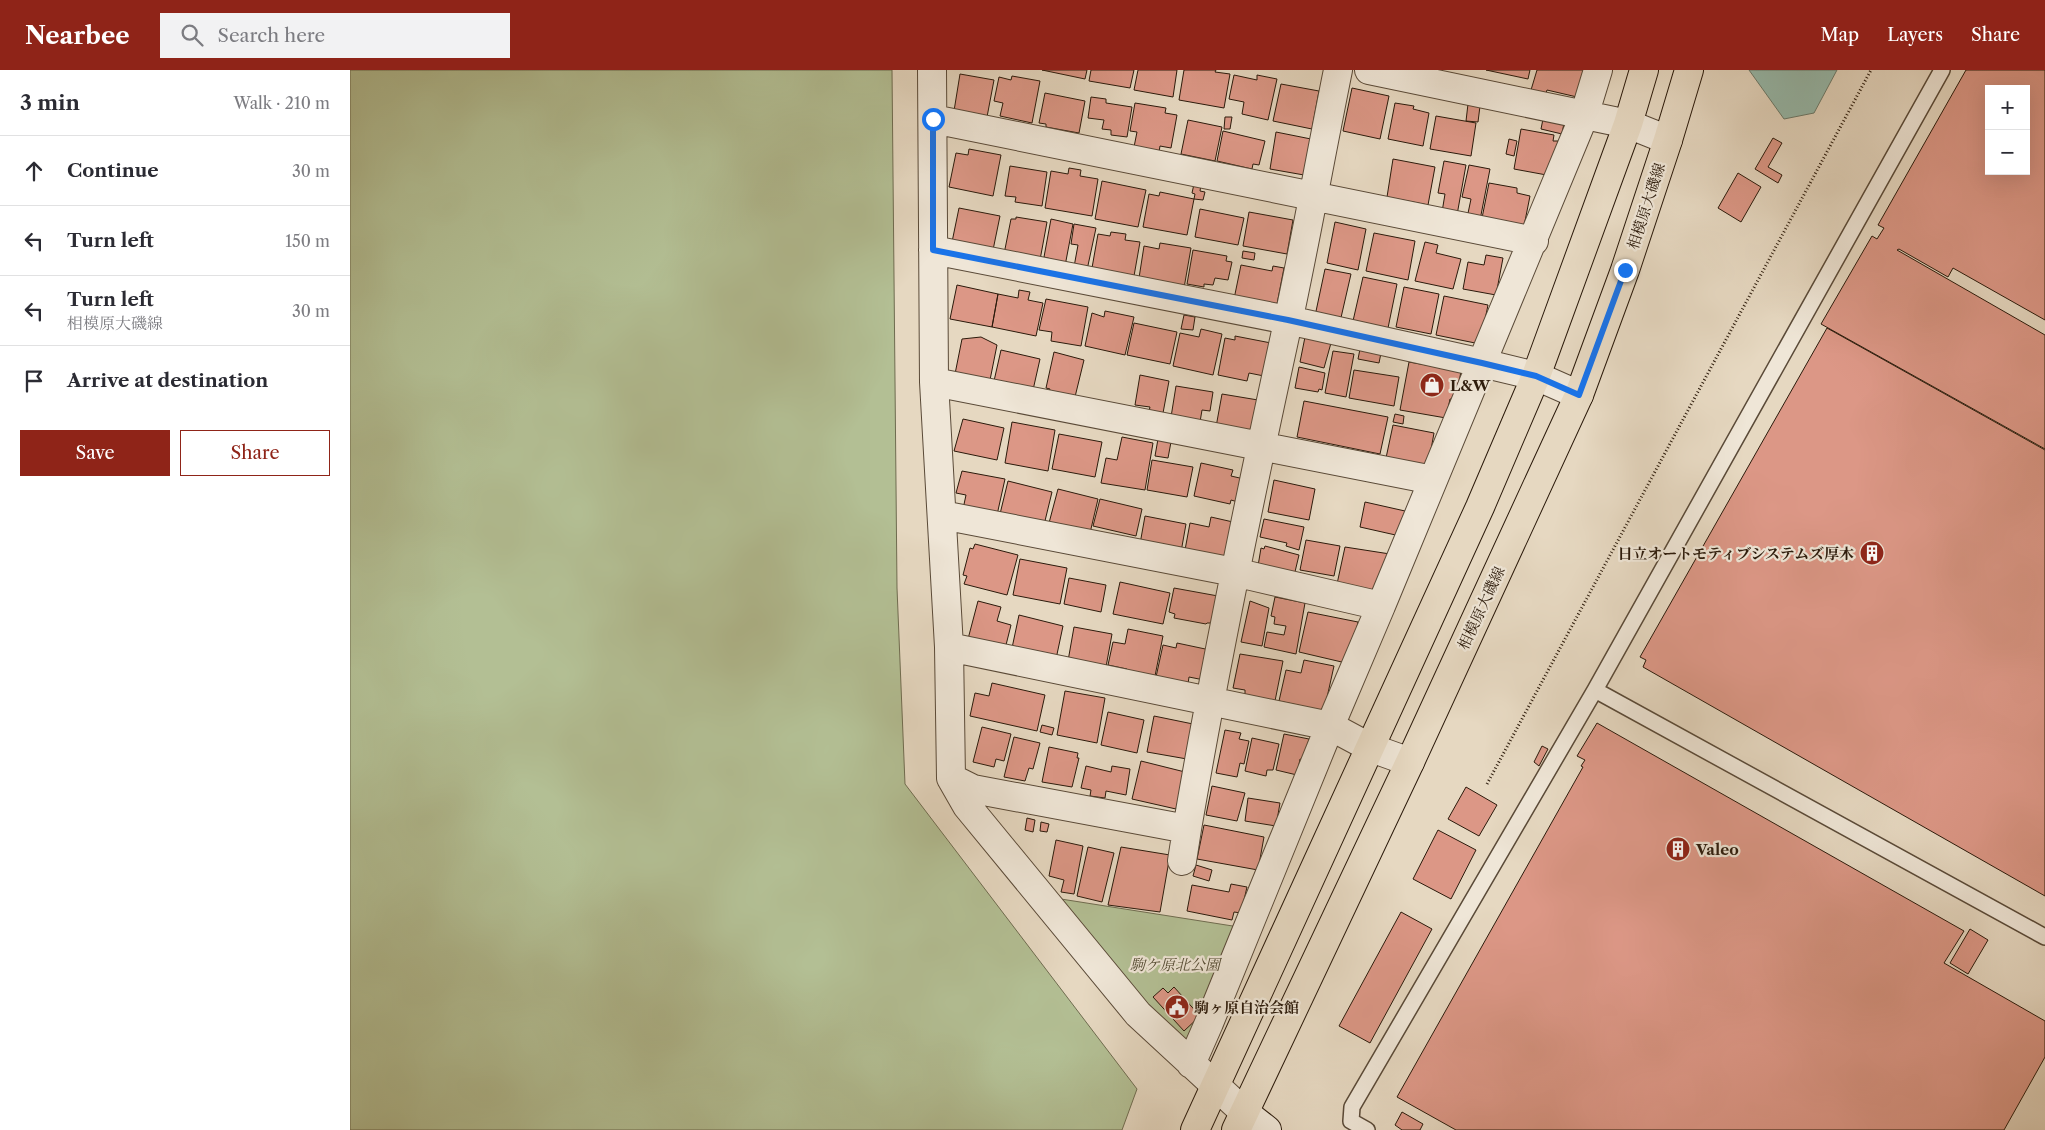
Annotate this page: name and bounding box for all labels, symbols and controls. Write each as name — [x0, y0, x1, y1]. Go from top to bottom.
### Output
search box — [160, 13, 510, 58]
text: Nearbee — [25, 21, 130, 50]
icon: search — [178, 21, 206, 49]
text: Search here — [218, 24, 325, 47]
text: Map — [1821, 24, 1859, 46]
text: Layers — [1887, 24, 1943, 46]
text: Share — [1971, 24, 2020, 46]
map controls — [1985, 85, 2030, 175]
button: + — [1985, 85, 2030, 130]
text: 3 min — [20, 90, 80, 115]
text: Walk · 210 m — [234, 93, 330, 113]
route start — [922, 108, 945, 131]
button: − — [1985, 130, 2030, 175]
icon: ahead — [20, 157, 48, 185]
text: Continue — [67, 159, 159, 182]
street label: 相模原大磯線 — [1623, 160, 1669, 252]
text: 30 m — [292, 161, 330, 181]
icon: left — [20, 227, 48, 255]
text: Turn left — [67, 229, 154, 252]
text: 150 m — [285, 231, 330, 251]
route end — [1614, 259, 1637, 282]
text: Turn left — [67, 288, 154, 311]
icon: left — [20, 297, 48, 325]
text: 30 m — [292, 301, 330, 321]
text: 相模原大磯線 — [67, 313, 163, 333]
icon: arrive — [20, 367, 48, 395]
text: Arrive at destination — [67, 369, 268, 392]
shop icon: L&W — [1419, 372, 1445, 398]
place label: L&W — [1450, 376, 1491, 395]
button: Save — [20, 430, 170, 476]
button: Share — [180, 430, 330, 476]
building icon: 日立オートモティブシステムズ厚木 — [1859, 540, 1885, 566]
place label: 日立オートモティブシステムズ厚木 — [1617, 544, 1854, 563]
street label: 相模原大磯線 — [1453, 563, 1509, 653]
building icon: Valeo — [1665, 836, 1691, 862]
place label: Valeo — [1695, 840, 1739, 859]
park label: 駒ケ原北公園 — [1130, 955, 1223, 974]
public building icon: 駒ヶ原自治会館 — [1164, 994, 1190, 1020]
place label: 駒ヶ原自治会館 — [1194, 998, 1299, 1017]

